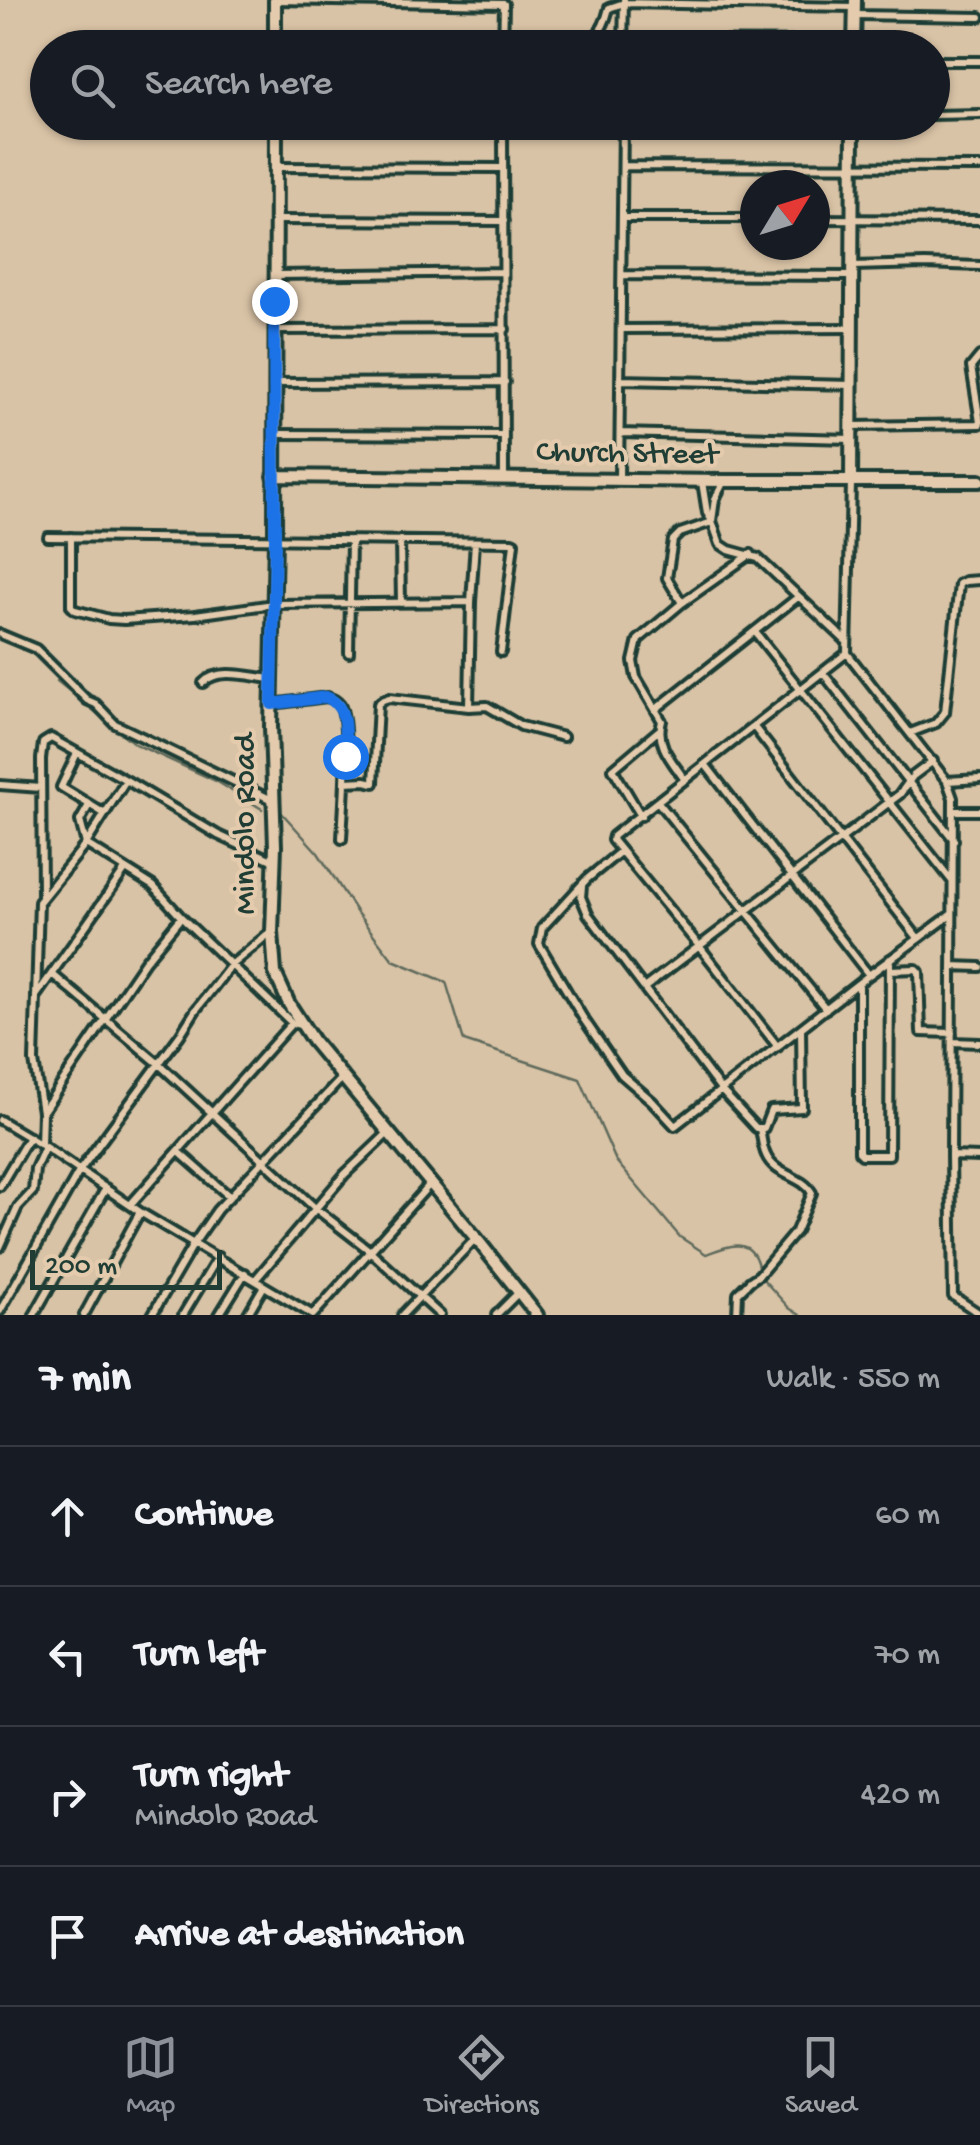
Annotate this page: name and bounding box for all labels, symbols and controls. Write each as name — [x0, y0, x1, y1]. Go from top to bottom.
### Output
search box — [30, 30, 950, 140]
icon: search — [65, 58, 120, 113]
text: Search here — [145, 63, 332, 107]
north arrow — [740, 170, 830, 260]
route end — [252, 279, 298, 325]
street label: Church Street — [536, 434, 721, 476]
street label: Mindolo Road — [228, 731, 266, 914]
route start — [323, 734, 369, 780]
scale bar — [30, 1245, 222, 1290]
text: 200 m — [45, 1251, 117, 1284]
text: 7 min — [40, 1356, 131, 1405]
text: Walk · 550 m — [766, 1361, 940, 1399]
icon: ahead — [40, 1489, 95, 1544]
text: Continue — [135, 1494, 273, 1538]
text: 60 m — [875, 1497, 940, 1535]
icon: left — [40, 1629, 95, 1684]
text: Turn left — [135, 1634, 263, 1678]
text: 70 m — [875, 1637, 940, 1675]
text: Turn right — [135, 1755, 287, 1799]
icon: right — [40, 1769, 95, 1824]
text: 420 m — [861, 1777, 940, 1815]
text: Mindolo Road — [135, 1799, 316, 1837]
icon: arrive — [40, 1909, 95, 1964]
text: Arrive at destination — [135, 1914, 464, 1958]
tab: Map — [123, 2030, 178, 2123]
tab: Directions — [425, 2030, 539, 2123]
tab: Saved — [785, 2030, 857, 2123]

